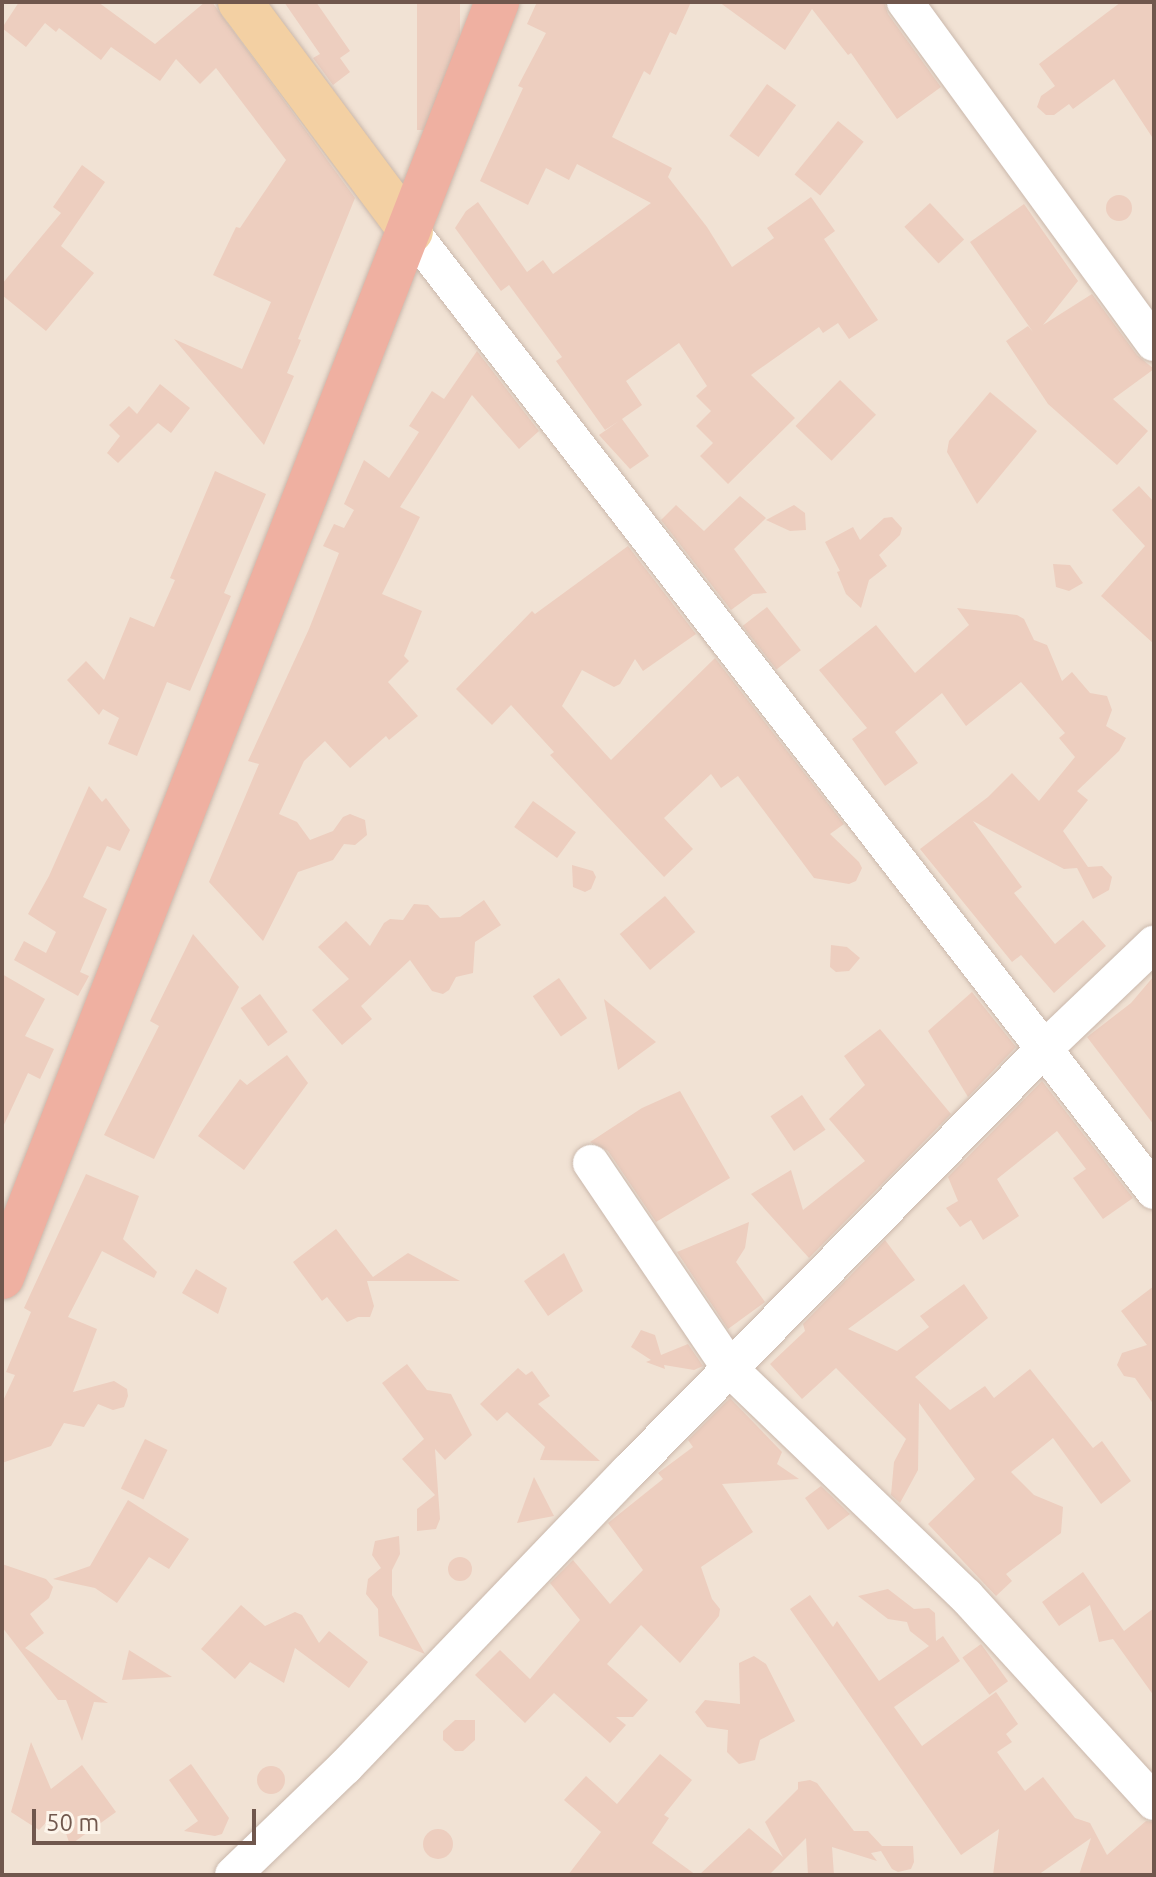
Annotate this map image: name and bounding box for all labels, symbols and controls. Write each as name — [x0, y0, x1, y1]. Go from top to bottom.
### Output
scale bar — [36, 1793, 260, 1843]
text: 50 m — [46, 1809, 99, 1836]

